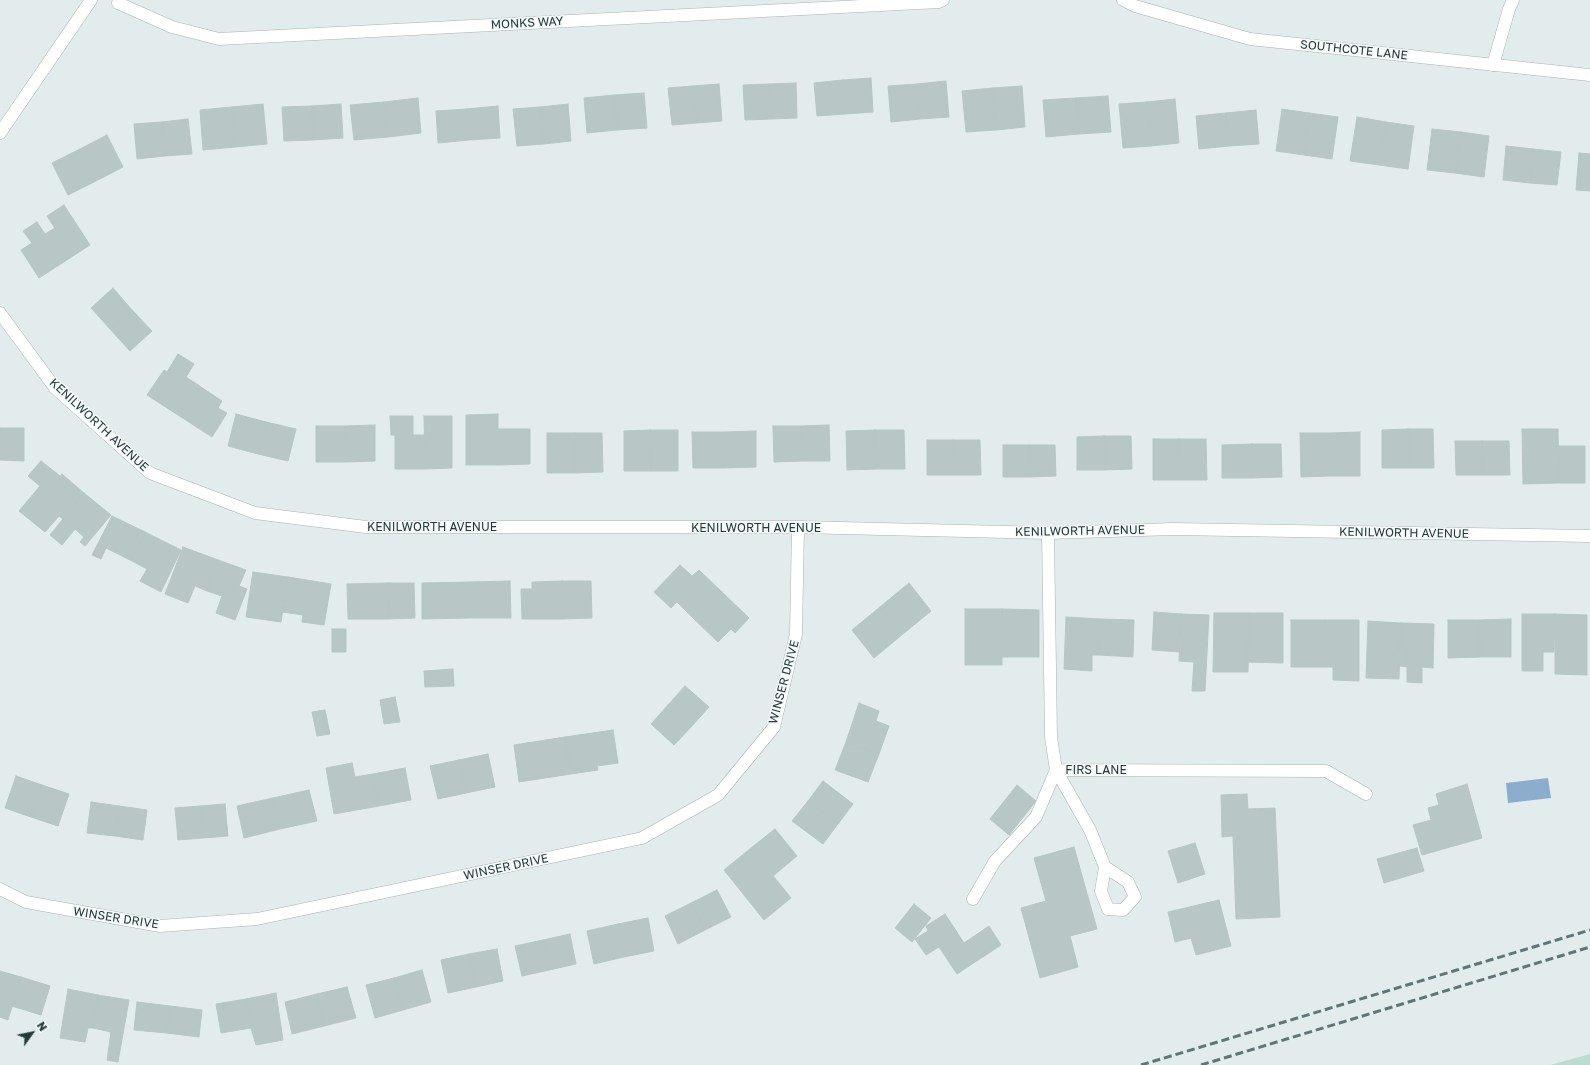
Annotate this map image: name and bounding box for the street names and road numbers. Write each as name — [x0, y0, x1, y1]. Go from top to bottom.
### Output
street label: MONKS WAY — [490, 14, 564, 32]
street label: SOUTHCOTE LANE — [1299, 37, 1409, 63]
street label: KENILWORTH AVENUE — [47, 375, 151, 475]
street label: KENILWORTH AVENUE — [367, 520, 497, 534]
street label: KENILWORTH AVENUE — [691, 521, 821, 535]
street label: KENILWORTH AVENUE — [1015, 523, 1145, 539]
street label: KENILWORTH AVENUE — [1339, 525, 1469, 541]
street label: WINSER DRIVE — [766, 638, 802, 726]
street label: FIRS LANE — [1065, 763, 1127, 777]
street label: WINSER DRIVE — [462, 851, 550, 883]
street label: WINSER DRIVE — [72, 904, 160, 932]

